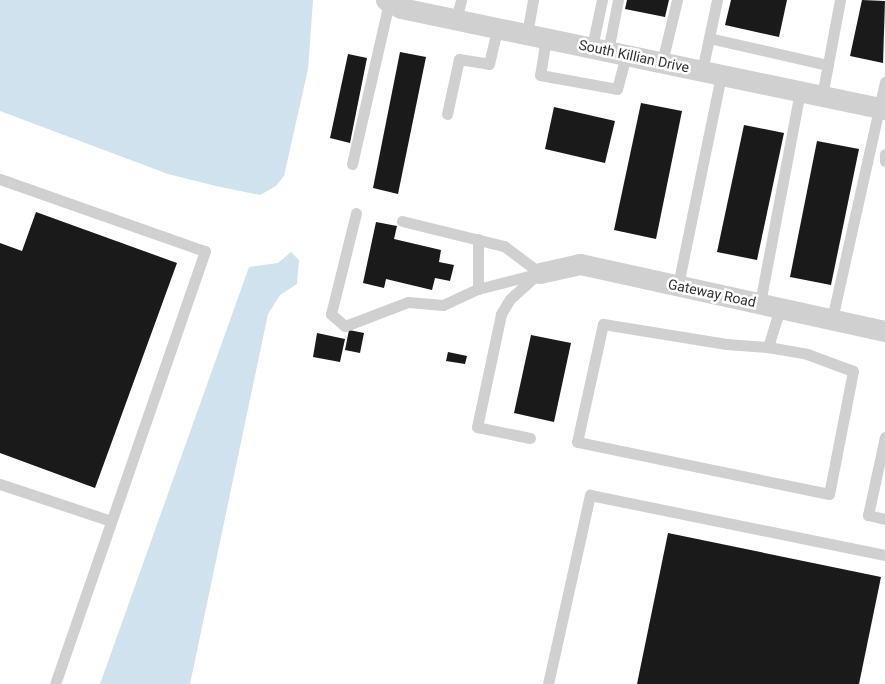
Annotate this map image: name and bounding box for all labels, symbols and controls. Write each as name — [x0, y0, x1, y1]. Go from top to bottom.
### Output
street label: South Killian Drive — [577, 36, 691, 76]
street label: Gateway Road — [667, 275, 757, 311]

